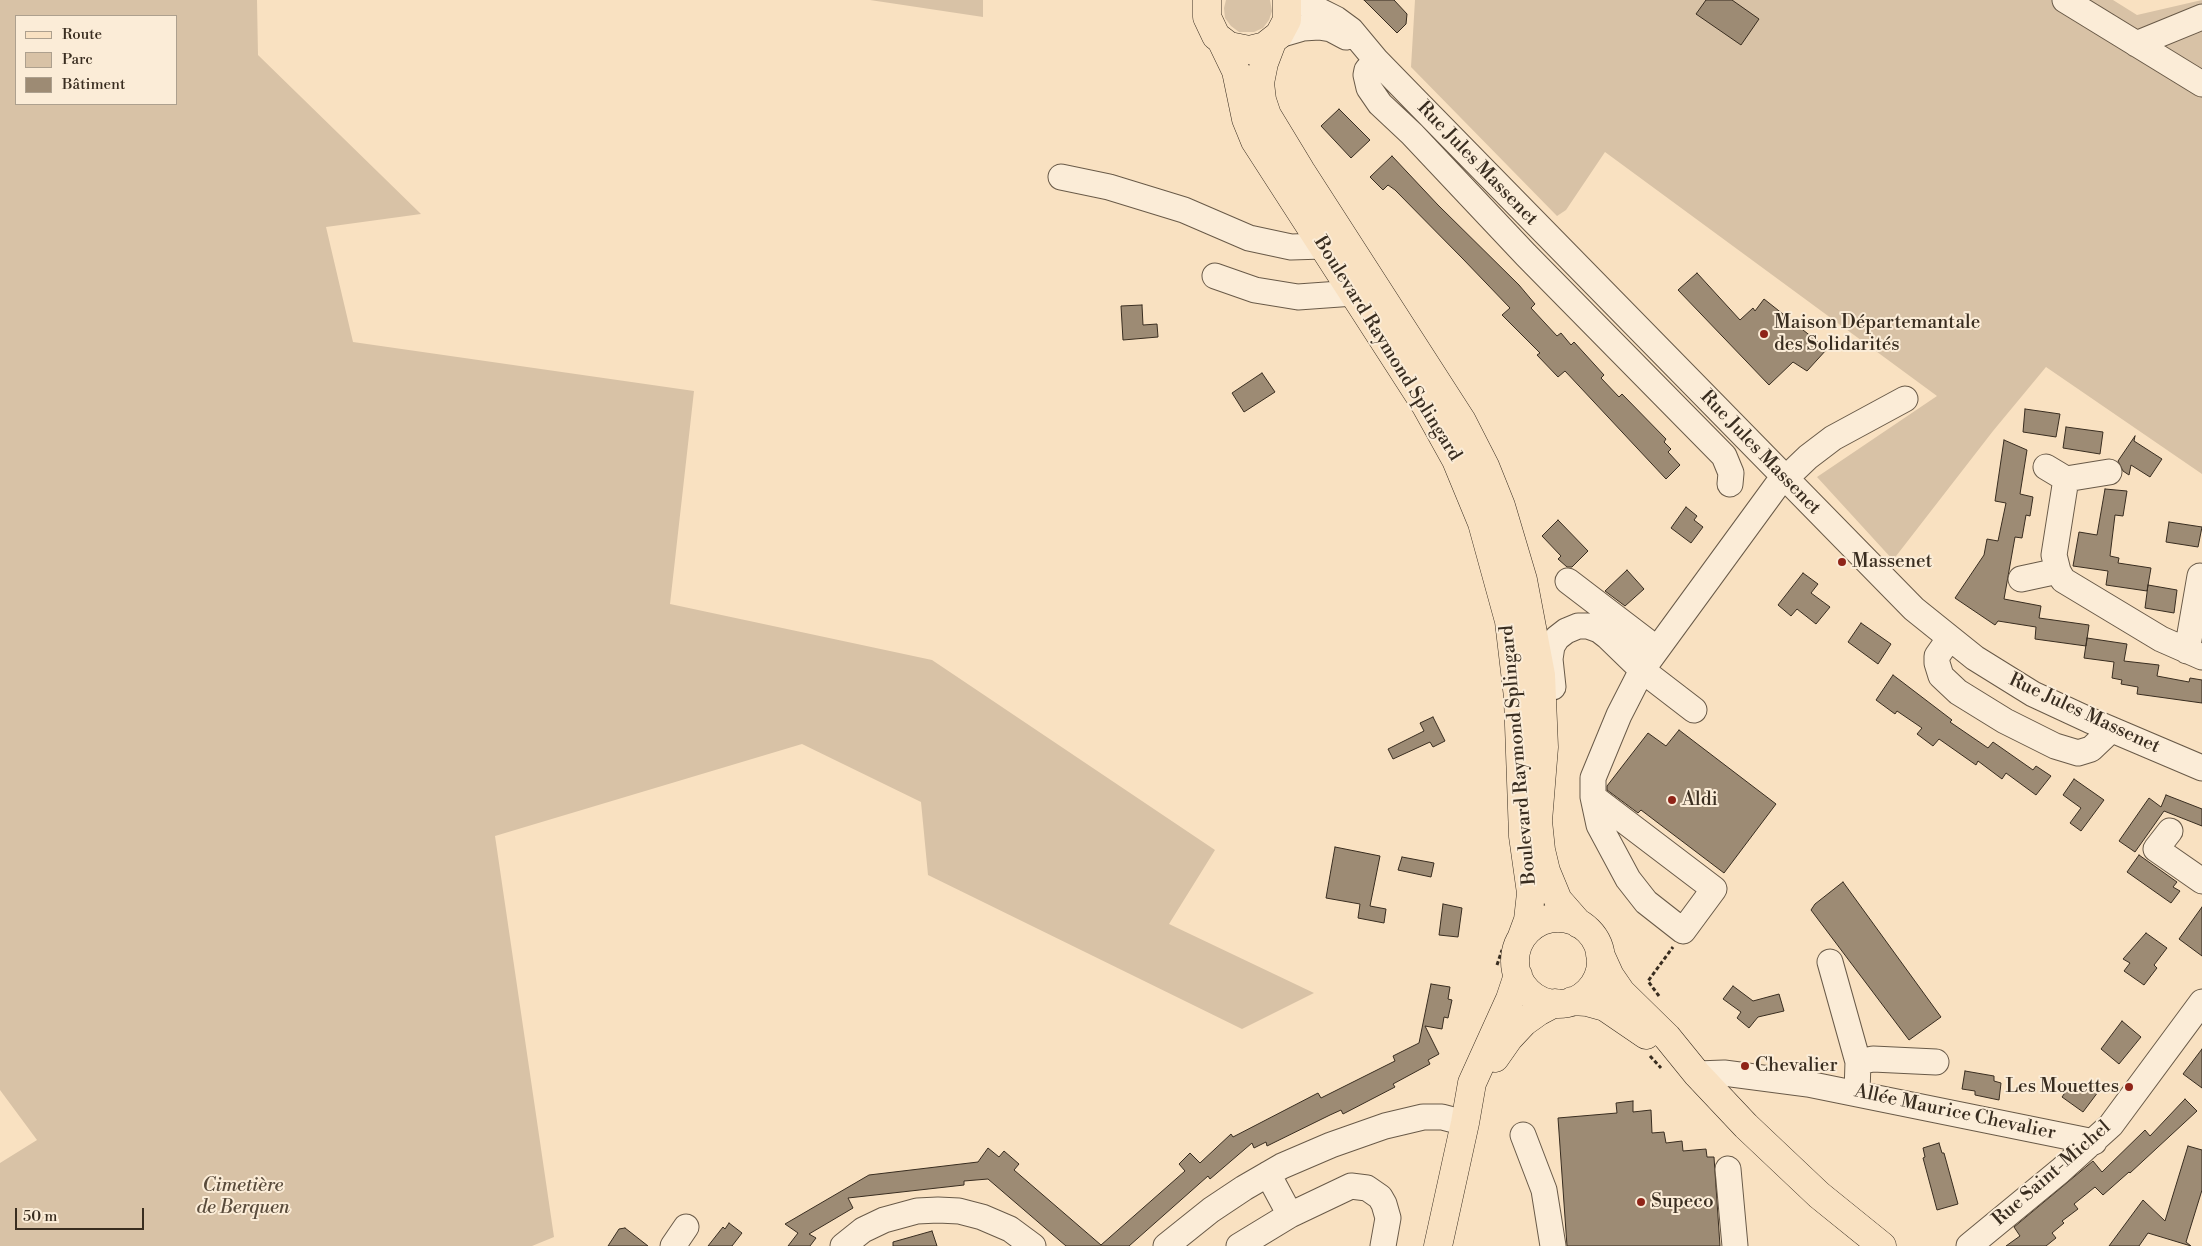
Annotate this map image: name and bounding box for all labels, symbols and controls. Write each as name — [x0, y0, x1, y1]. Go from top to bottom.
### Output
legend — [15, 15, 178, 105]
text: Route — [62, 25, 102, 44]
text: Parc — [62, 50, 93, 69]
text: Bâtiment — [62, 75, 125, 94]
street label: Rue Jules Massenet — [1412, 97, 1542, 231]
street label: Boulevard Raymond Splingard — [1308, 232, 1466, 466]
place label: Maison Départemantale des Solidarités — [1774, 312, 1980, 356]
marker: Maison Départemantale des Solidarités — [1758, 328, 1770, 340]
street label: Rue Jules Massenet — [1695, 386, 1825, 520]
place label: Massenet — [1852, 551, 1932, 573]
marker: Massenet — [1836, 556, 1848, 568]
street label: Boulevard Raymond Splingard — [1496, 624, 1542, 886]
street label: Rue Jules Massenet — [2005, 669, 2163, 759]
place label: Aldi — [1682, 789, 1718, 811]
marker: Aldi — [1666, 794, 1678, 806]
place label: Chevalier — [1755, 1055, 1838, 1077]
marker: Chevalier — [1739, 1060, 1751, 1072]
place label: Les Mouettes — [2005, 1076, 2119, 1098]
street label: Allée Maurice Chevalier — [1852, 1081, 2058, 1145]
marker: Les Mouettes — [2123, 1081, 2135, 1093]
street label: Rue Saint-Michel — [1988, 1117, 2116, 1231]
park label: Cimetière de Berquen — [196, 1175, 290, 1219]
place label: Supeco — [1651, 1191, 1714, 1213]
marker: Supeco — [1635, 1196, 1647, 1208]
scale bar — [18, 1198, 146, 1230]
text: 50 m — [23, 1207, 57, 1226]

